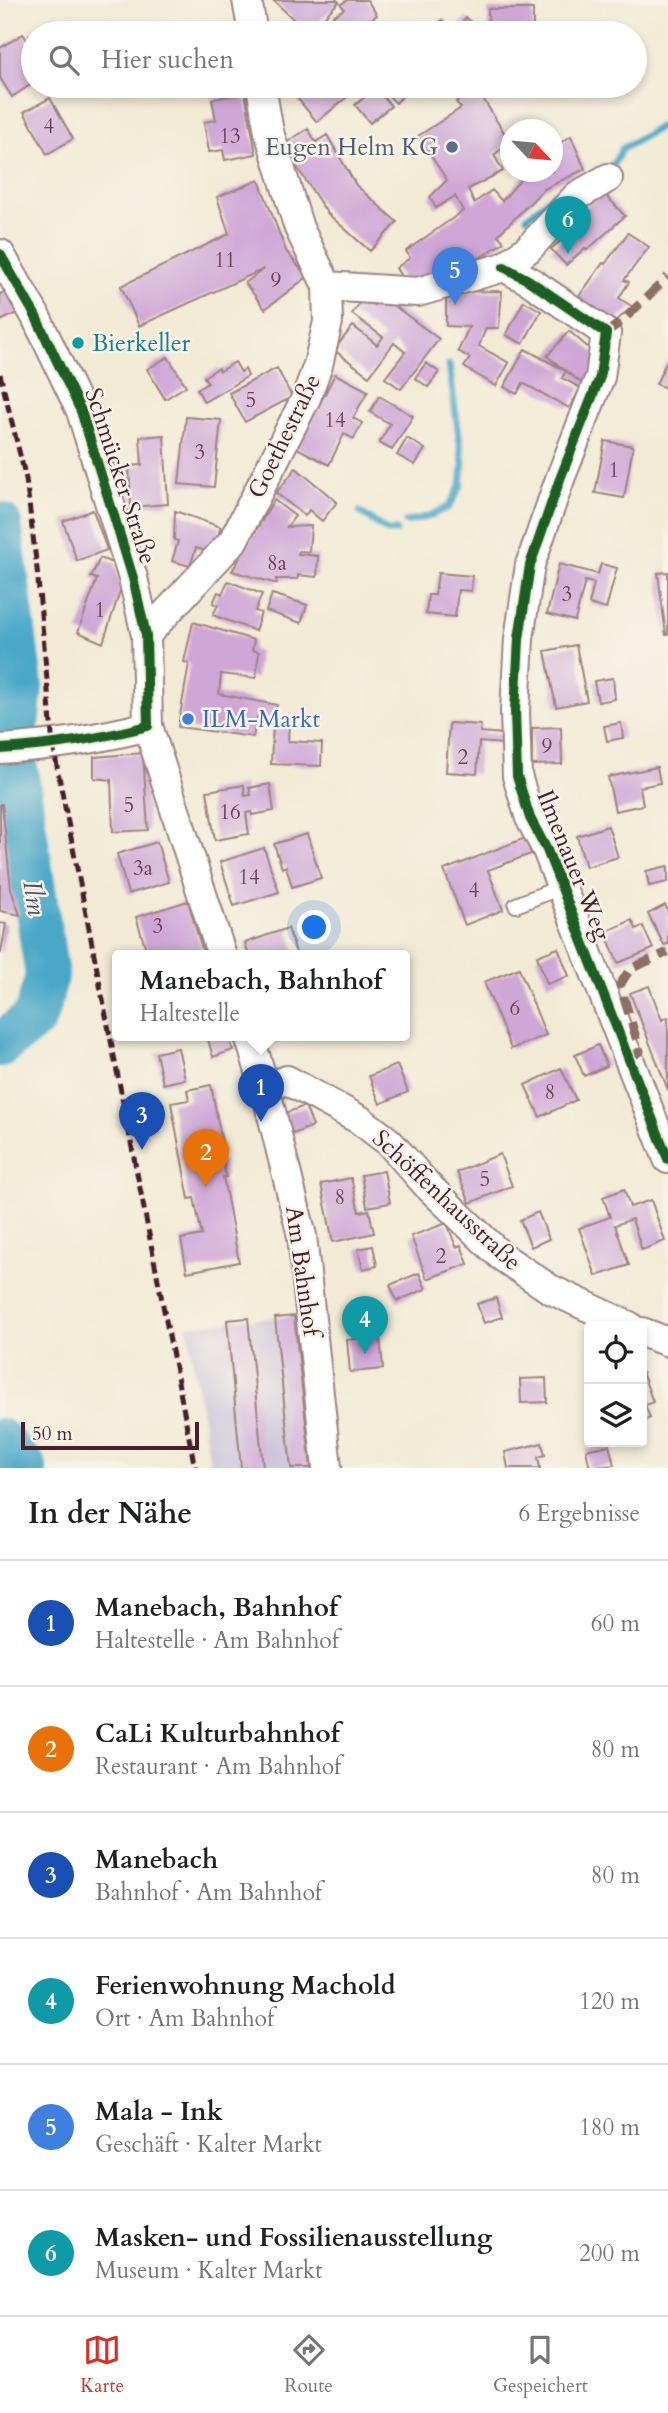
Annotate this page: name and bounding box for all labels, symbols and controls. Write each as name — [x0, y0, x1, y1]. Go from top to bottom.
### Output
search box — [21, 21, 647, 98]
icon: search — [45, 41, 83, 79]
text: Hier suchen — [101, 42, 234, 77]
house number: 4 — [44, 112, 55, 141]
north arrow — [500, 119, 563, 182]
house number: 13 — [219, 122, 241, 151]
place label: Eugen Helm KG — [265, 131, 438, 164]
marker: Eugen Helm KG — [444, 139, 460, 155]
pin: 6 — [545, 196, 591, 254]
house number: 11 — [214, 246, 236, 275]
pin: 5 — [432, 247, 478, 305]
house number: 9 — [271, 266, 282, 295]
place label: Bierkeller — [92, 327, 191, 360]
marker: Bierkeller — [70, 335, 86, 351]
street label: Goethestraße — [240, 369, 329, 504]
street label: Schmücker Straße — [76, 384, 165, 568]
house number: 5 — [246, 386, 256, 415]
house number: 14 — [324, 406, 346, 435]
house number: 3 — [195, 438, 205, 467]
house number: 1 — [609, 456, 619, 485]
house number: 8a — [267, 549, 287, 578]
house number: 3 — [562, 580, 572, 609]
house number: 1 — [95, 596, 105, 625]
place label: ILM-Markt — [202, 703, 321, 736]
marker: ILM-Markt — [180, 711, 196, 727]
house number: 9 — [542, 732, 553, 761]
house number: 2 — [458, 743, 469, 772]
street label: Ilmenauer Weg — [528, 785, 619, 946]
house number: 5 — [124, 791, 134, 820]
house number: 16 — [219, 798, 241, 827]
house number: 3a — [133, 854, 153, 883]
house number: 14 — [238, 863, 260, 892]
house number: 4 — [469, 876, 480, 905]
water label: Ilm — [14, 878, 55, 919]
your location — [297, 910, 331, 944]
house number: 3 — [153, 912, 163, 941]
popup — [112, 950, 410, 1041]
text: Manebach, Bahnhof — [140, 963, 382, 998]
house number: 6 — [510, 994, 520, 1023]
text: Haltestelle — [140, 998, 240, 1029]
pin: 1 — [238, 1064, 284, 1122]
house number: 8 — [545, 1078, 555, 1107]
pin: 3 — [119, 1092, 165, 1150]
street label: Schöffenhausstraße — [365, 1123, 528, 1278]
pin: 2 — [183, 1129, 229, 1187]
house number: 5 — [480, 1165, 490, 1194]
house number: 8 — [335, 1183, 345, 1212]
street label: Am Bahnhof — [277, 1204, 328, 1342]
house number: 2 — [436, 1242, 447, 1271]
pin: 4 — [342, 1296, 388, 1354]
map controls — [584, 1321, 647, 1447]
button: locate — [584, 1321, 647, 1384]
button: layers — [584, 1384, 647, 1447]
scale bar — [21, 1419, 200, 1451]
text: 50 m — [32, 1421, 73, 1447]
text: In der Nähe — [28, 1493, 192, 1534]
text: 6 Ergebnisse — [518, 1498, 640, 1529]
text: Manebach, Bahnhof — [95, 1590, 338, 1625]
text: 1 — [45, 1608, 57, 1639]
text: 60 m — [591, 1608, 640, 1639]
text: Haltestelle · Am Bahnhof — [95, 1625, 339, 1656]
text: CaLi Kulturbahnhof — [95, 1716, 340, 1751]
text: 2 — [45, 1734, 57, 1765]
text: 80 m — [591, 1734, 640, 1765]
text: Restaurant · Am Bahnhof — [95, 1751, 341, 1782]
text: Manebach — [95, 1842, 218, 1877]
text: 3 — [45, 1860, 57, 1891]
text: 80 m — [591, 1860, 640, 1891]
text: Bahnhof · Am Bahnhof — [95, 1877, 322, 1908]
text: Ferienwohnung Machold — [95, 1968, 396, 2003]
text: 4 — [45, 1986, 57, 2017]
text: 120 m — [579, 1986, 640, 2017]
text: Ort · Am Bahnhof — [95, 2003, 274, 2034]
text: Mala - Ink — [95, 2094, 223, 2129]
text: 5 — [45, 2112, 57, 2143]
text: 180 m — [579, 2112, 640, 2143]
text: Geschäft · Kalter Markt — [95, 2129, 322, 2160]
text: Masken- und Fossilienausstellung — [95, 2220, 492, 2255]
text: 6 — [45, 2238, 57, 2269]
text: 200 m — [579, 2238, 640, 2269]
text: Museum · Kalter Markt — [95, 2255, 322, 2286]
tab: Karte — [80, 2331, 124, 2399]
tab: Route — [284, 2331, 333, 2399]
tab: Gespeichert — [493, 2331, 588, 2399]

